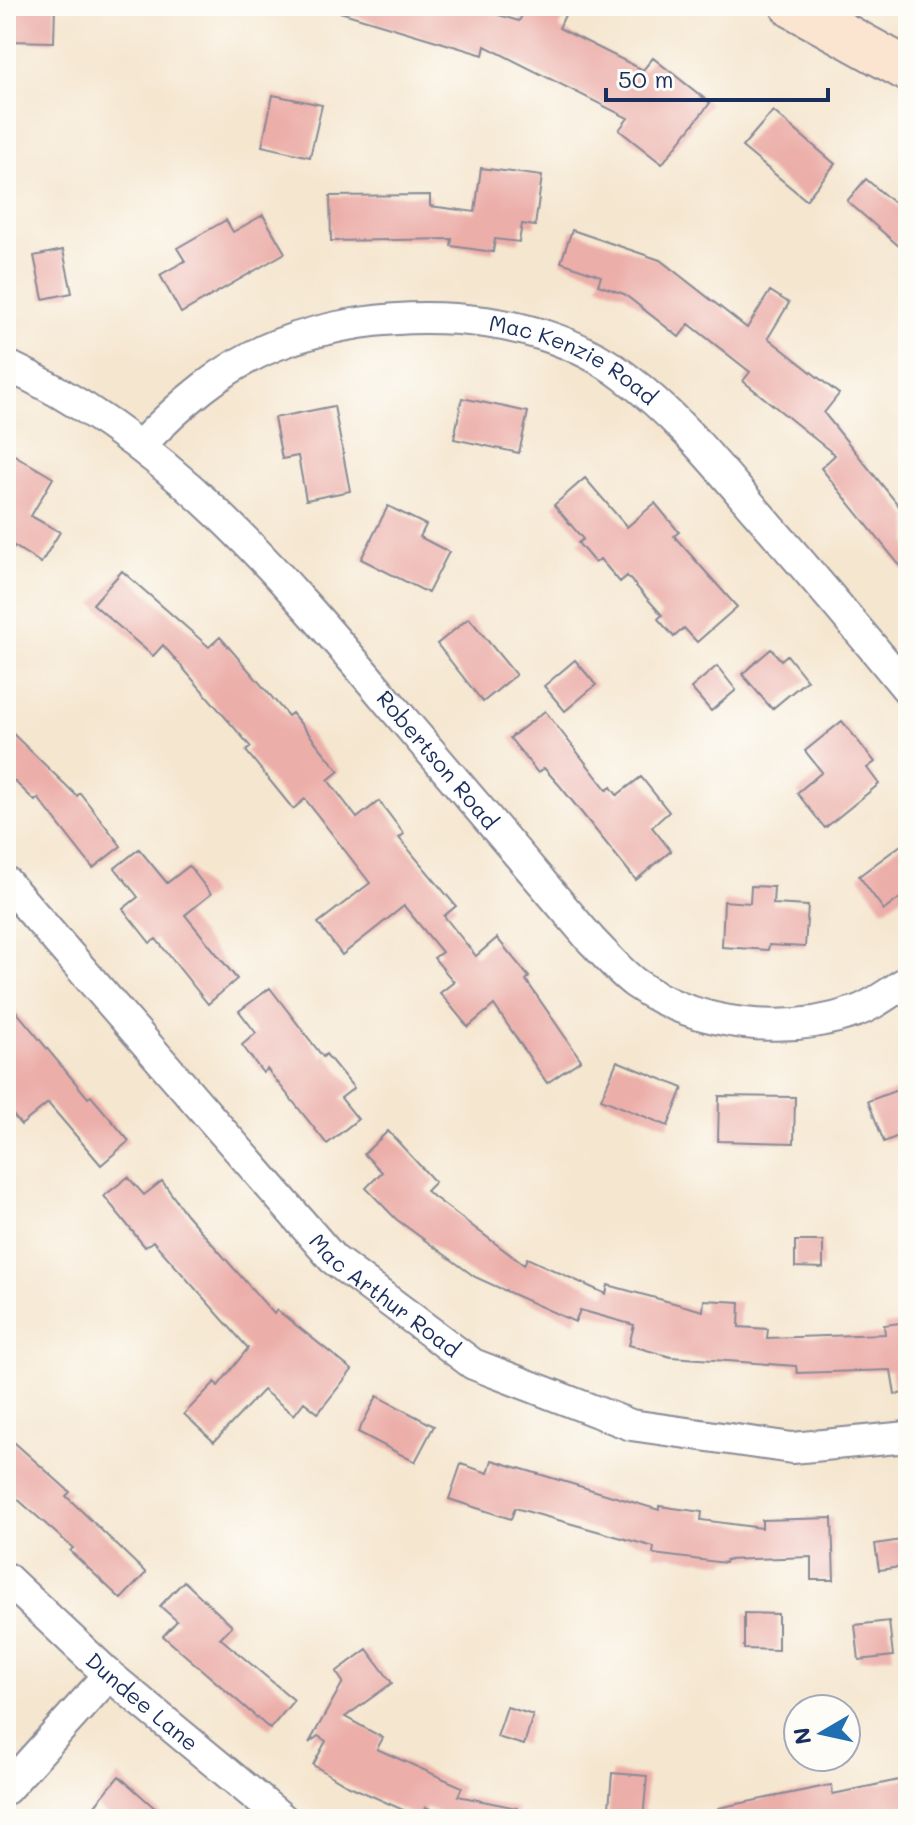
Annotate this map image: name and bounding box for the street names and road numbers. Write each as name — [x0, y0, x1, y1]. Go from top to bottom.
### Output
street label: Mac Kenzie Road — [487, 308, 664, 411]
street label: Robertson Road — [371, 684, 505, 835]
street label: Mac Arthur Road — [303, 1227, 466, 1363]
street label: Dundee Lane — [80, 1646, 205, 1757]

